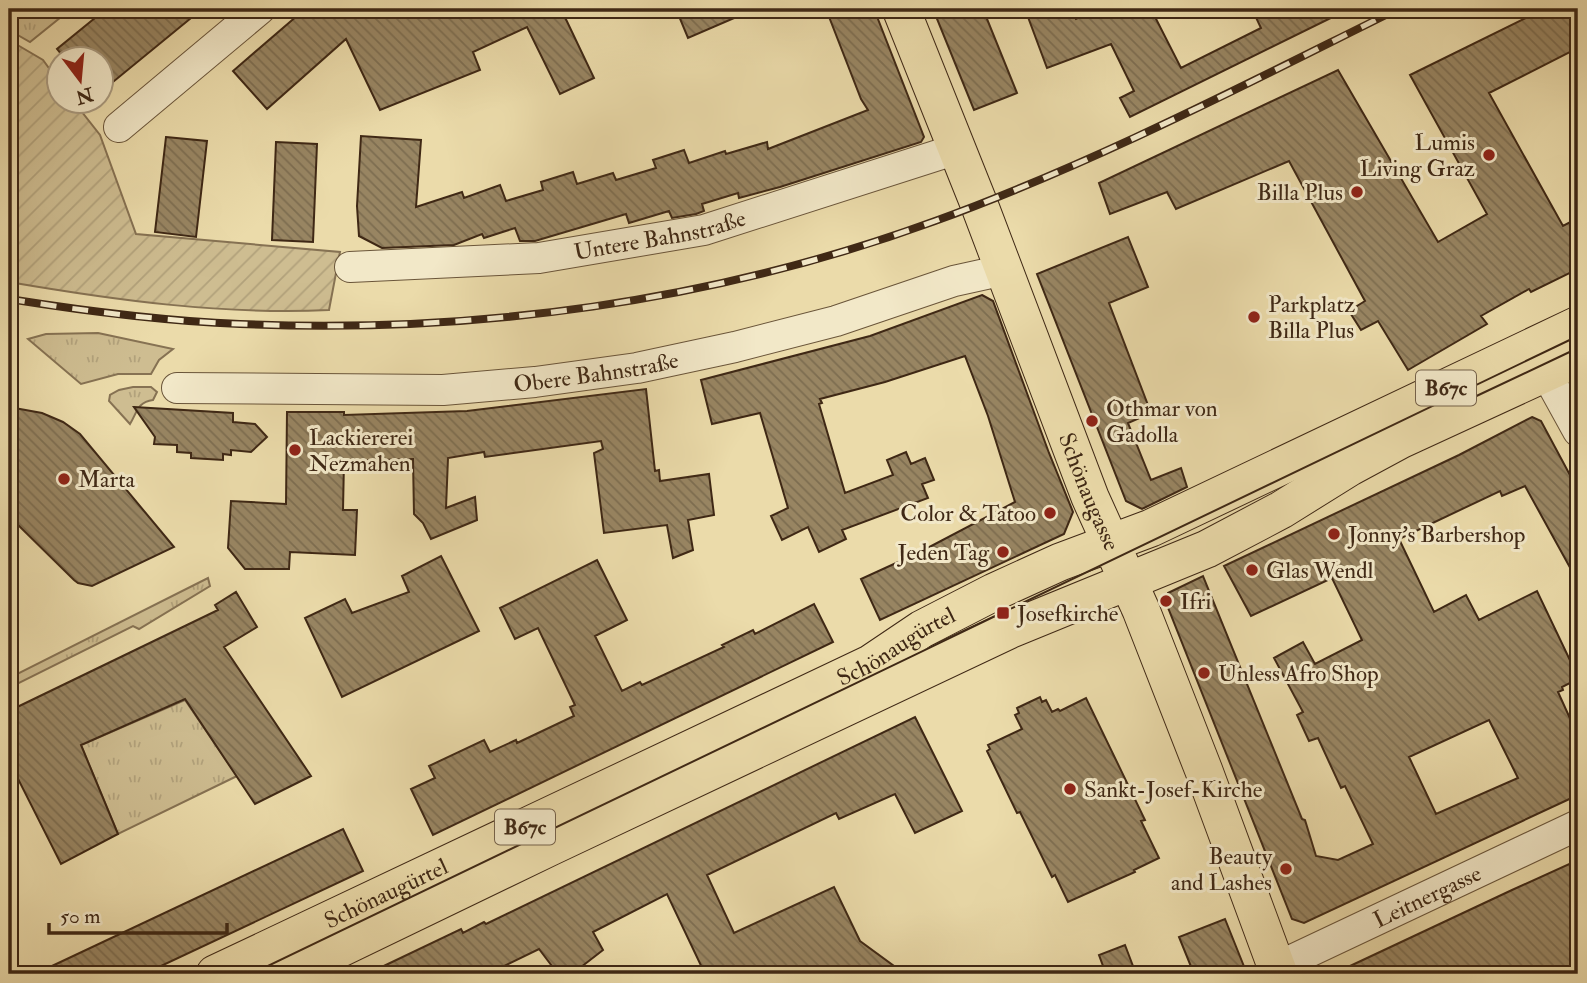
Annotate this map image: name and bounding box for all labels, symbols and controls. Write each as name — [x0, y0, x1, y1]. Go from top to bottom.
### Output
north arrow — [46, 46, 116, 116]
text: N — [72, 81, 97, 110]
place label: Lumis Living Graz — [1360, 128, 1475, 183]
marker: Lumis Living Graz — [1481, 147, 1497, 163]
place label: Billa Plus — [1257, 178, 1343, 207]
marker: Billa Plus — [1349, 184, 1365, 200]
street label: Untere Bahnstraße — [572, 204, 750, 267]
place label: Parkplatz Billa Plus — [1268, 290, 1355, 345]
marker: Parkplatz Billa Plus — [1246, 309, 1262, 325]
street label: Obere Bahnstraße — [512, 345, 682, 399]
road number: B67c — [1416, 370, 1476, 406]
place label: Othmar von Gadolla — [1106, 394, 1218, 449]
marker: Othmar von Gadolla — [1084, 413, 1100, 429]
place label: Lackiererei Nezmahen — [309, 423, 413, 478]
street label: Schönaugasse — [1052, 429, 1126, 555]
marker: Lackiererei Nezmahen — [287, 442, 303, 458]
place label: Marta — [78, 465, 136, 494]
marker: Marta — [56, 471, 72, 487]
place label: Color & Tatoo — [900, 499, 1036, 528]
marker: Color & Tatoo — [1042, 505, 1058, 521]
place label: Jonny's Barbershop — [1347, 520, 1525, 550]
marker: Jonny's Barbershop — [1326, 526, 1342, 542]
place label: Jeden Tag — [897, 538, 990, 567]
marker: Jeden Tag — [995, 544, 1011, 560]
place label: Glas Wendl — [1266, 556, 1373, 585]
marker: Glas Wendl — [1244, 562, 1260, 578]
place label: Ifri — [1180, 587, 1211, 616]
marker: Ifri — [1158, 593, 1174, 609]
place label: Josefkirche — [1016, 599, 1119, 628]
street label: Schönaugürtel — [832, 600, 960, 693]
marker: Josefkirche — [995, 605, 1011, 621]
place label: Unless Afro Shop — [1218, 659, 1379, 689]
marker: Unless Afro Shop — [1196, 665, 1212, 681]
place label: Sankt-Josef-Kirche — [1084, 775, 1263, 804]
marker: Sankt-Josef-Kirche — [1062, 781, 1078, 797]
road number: B67c — [495, 810, 555, 844]
place label: Beauty and Lashes — [1171, 842, 1273, 897]
street label: Schönaugürtel — [320, 852, 453, 935]
street label: Leitnergasse — [1369, 859, 1486, 934]
marker: Beauty and Lashes — [1278, 861, 1294, 877]
scale bar — [49, 892, 228, 936]
text: 50 m — [60, 903, 101, 930]

